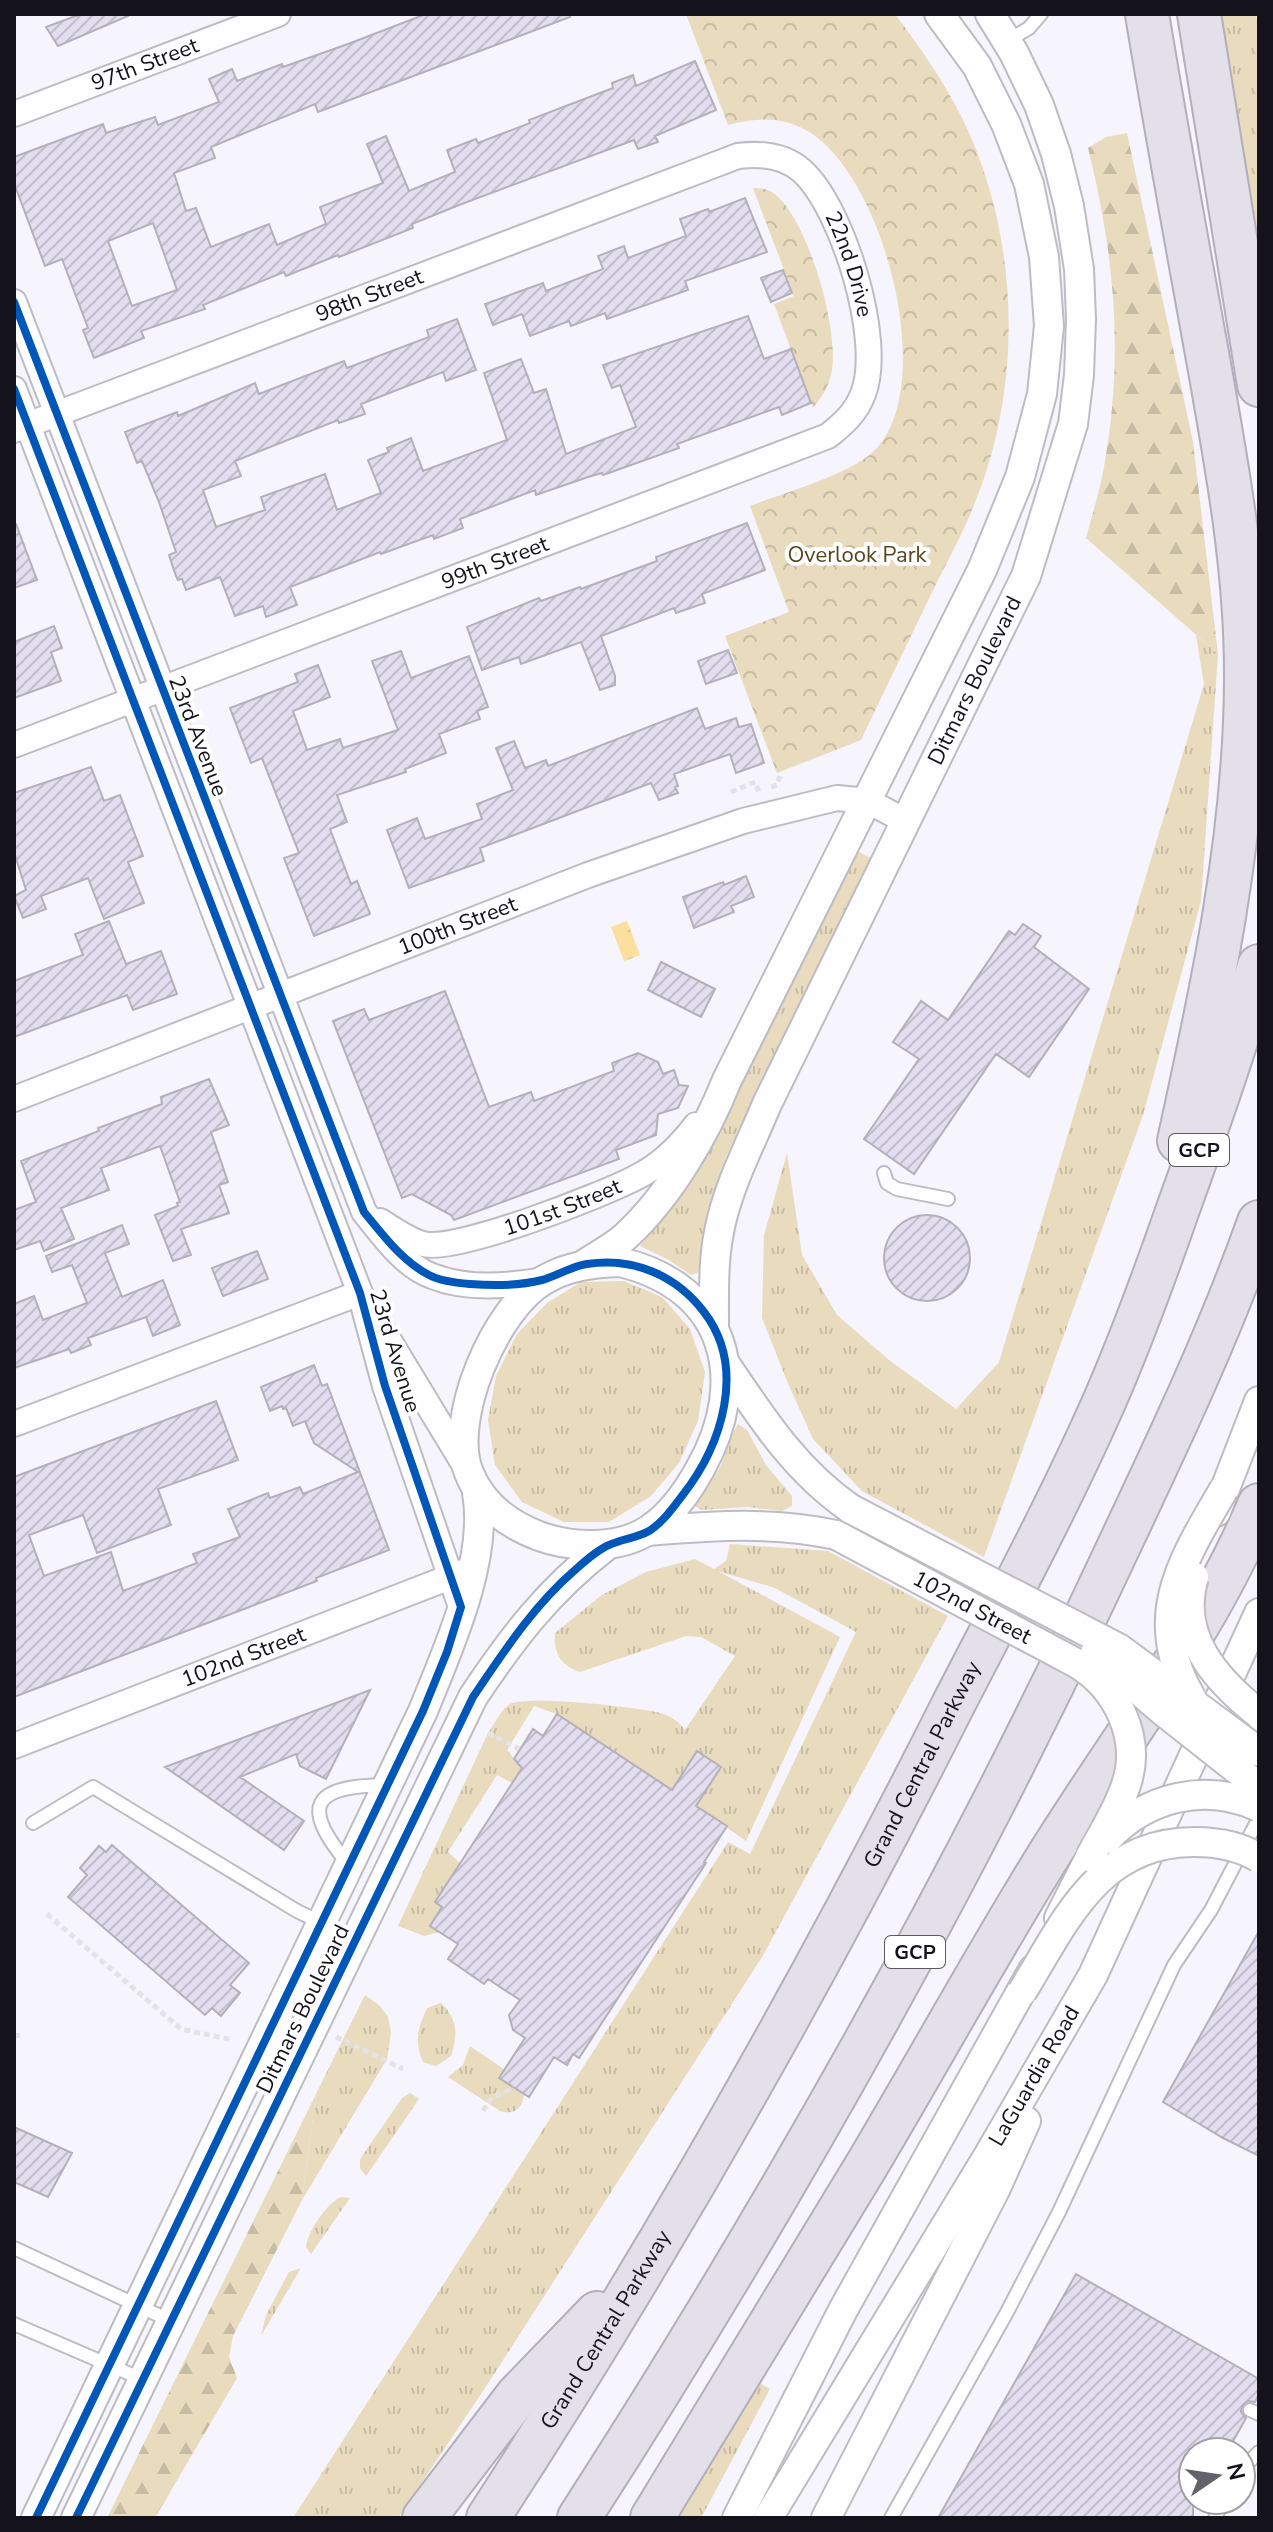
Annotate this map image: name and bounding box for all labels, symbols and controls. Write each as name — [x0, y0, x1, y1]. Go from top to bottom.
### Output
street label: 97th Street — [87, 30, 203, 98]
street label: 22nd Drive — [818, 206, 880, 319]
street label: 98th Street — [312, 261, 428, 329]
street label: 99th Street — [437, 529, 553, 597]
park label: Overlook Park — [787, 540, 928, 570]
street label: Ditmars Boulevard — [921, 591, 1029, 770]
street label: 23rd Avenue — [161, 671, 235, 801]
street label: 100th Street — [393, 889, 522, 963]
road number: GCP — [1169, 1134, 1229, 1166]
street label: 101st Street — [499, 1171, 626, 1243]
street label: 23rd Avenue — [362, 1286, 428, 1416]
street label: 102nd Street — [907, 1563, 1037, 1652]
street label: 102nd Street — [177, 1619, 310, 1695]
street label: Grand Central Parkway — [857, 1655, 988, 1873]
street label: Ditmars Boulevard — [249, 1920, 357, 2098]
road number: GCP — [885, 1936, 945, 1968]
street label: LaGuardia Road — [982, 2000, 1087, 2152]
street label: Grand Central Parkway — [533, 2224, 678, 2435]
north arrow — [1177, 2436, 1257, 2516]
text: N — [1219, 2460, 1252, 2483]

